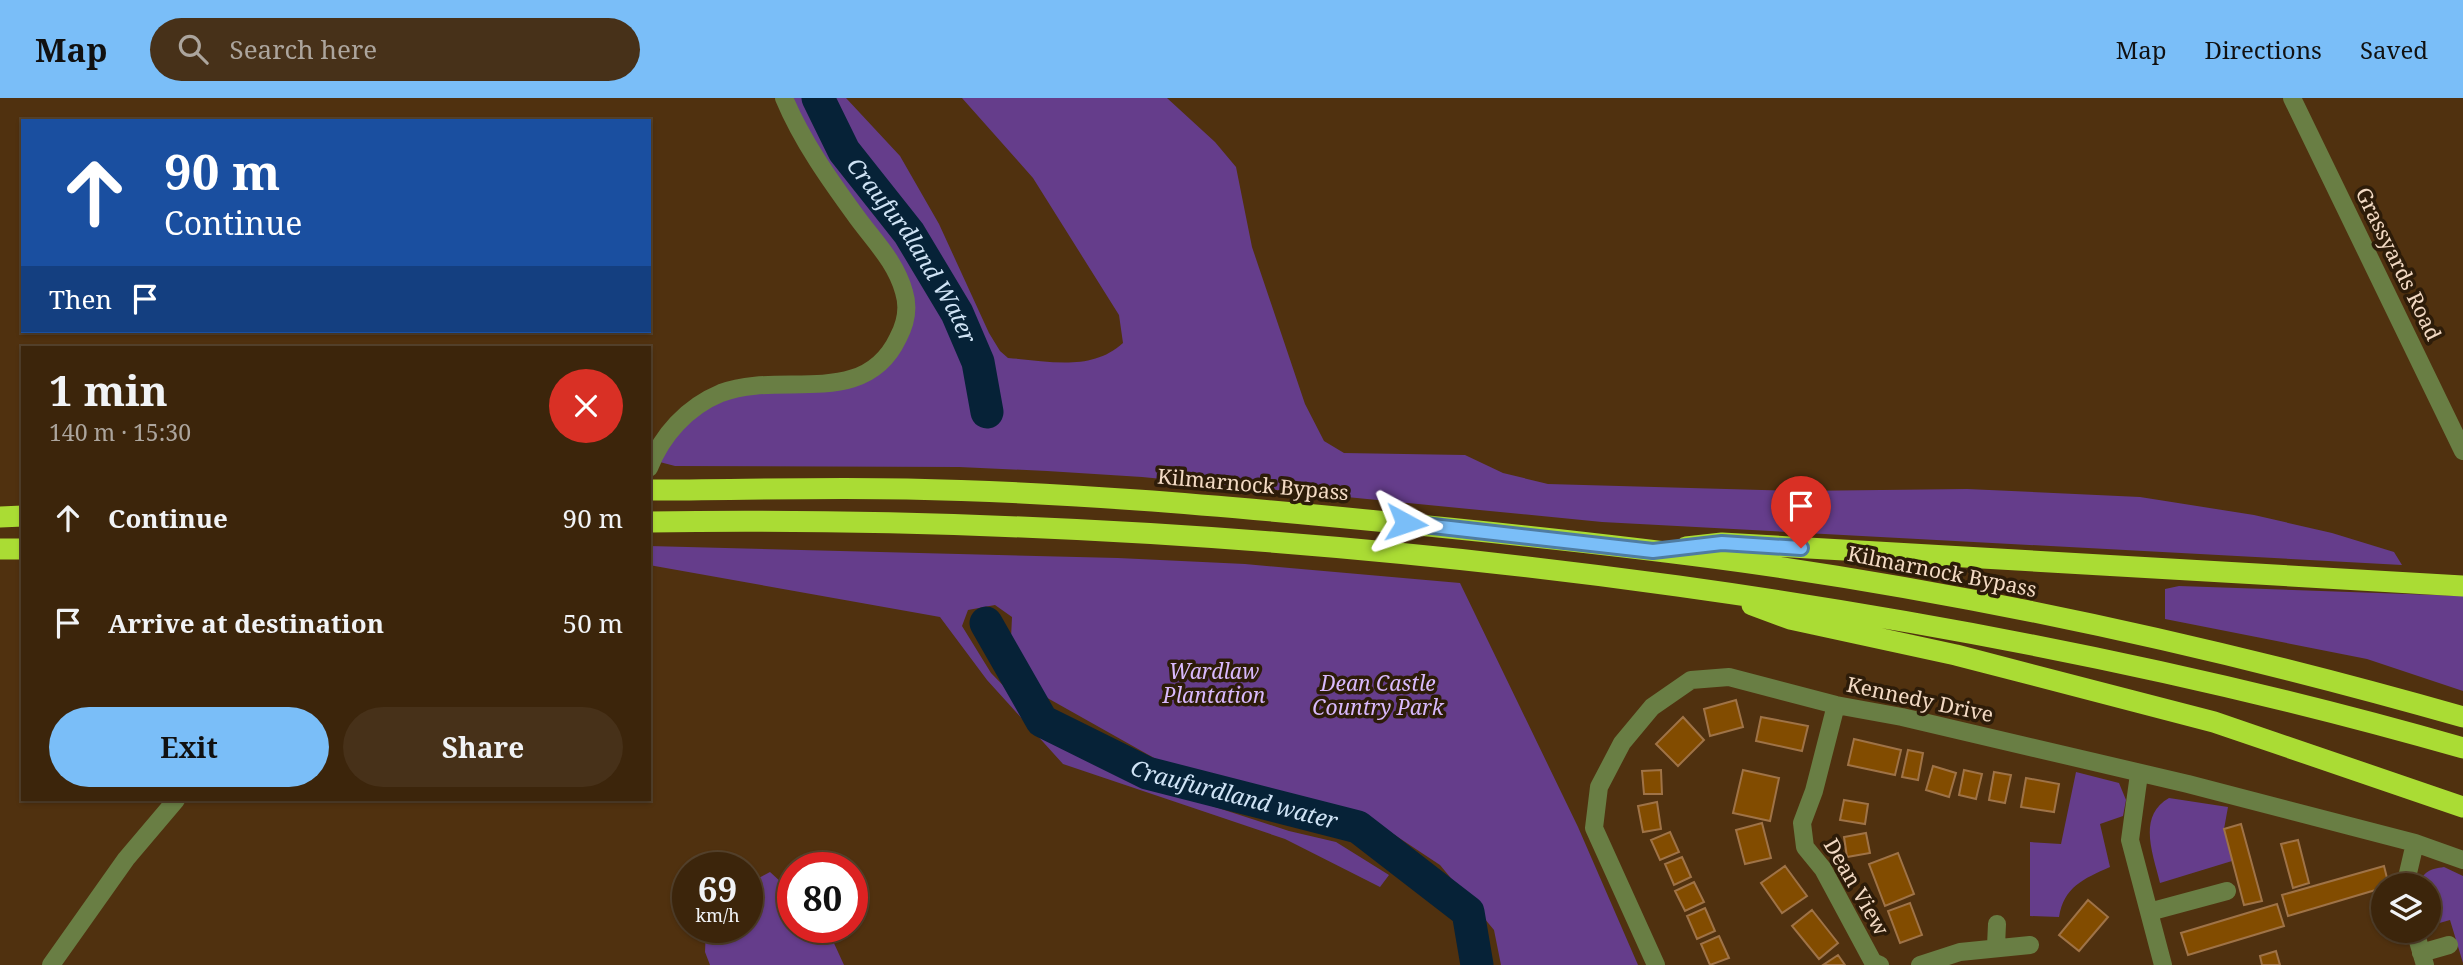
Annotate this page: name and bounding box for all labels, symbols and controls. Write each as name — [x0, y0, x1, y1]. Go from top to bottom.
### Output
search box — [150, 18, 640, 81]
text: Map — [35, 27, 108, 72]
icon: search — [174, 30, 212, 68]
text: Search here — [230, 31, 377, 67]
text: Map — [2116, 33, 2167, 66]
text: Directions — [2205, 33, 2322, 66]
text: Saved — [2360, 33, 2428, 66]
text: 90 m — [164, 138, 280, 204]
icon: ahead — [49, 147, 140, 238]
water label: Craufurdland Water — [840, 150, 985, 348]
street label: Grassyards Road — [2350, 182, 2448, 345]
text: Continue — [164, 201, 302, 244]
icon: arrive — [126, 280, 164, 318]
text: Then — [49, 281, 112, 317]
text: 1 min — [49, 361, 168, 418]
button: close — [549, 369, 623, 443]
text: 140 m · 15:30 — [49, 416, 191, 448]
street label: Kilmarnock Bypass — [1156, 462, 1350, 506]
pin — [1771, 476, 1831, 548]
position arrow — [1369, 486, 1443, 560]
icon: arrive — [1782, 487, 1820, 525]
icon: ahead — [49, 499, 87, 537]
text: Continue — [108, 500, 228, 536]
text: 90 m — [563, 500, 623, 536]
street label: Kilmarnock Bypass — [1845, 539, 2039, 603]
icon: arrive — [49, 604, 87, 642]
text: Arrive at destination — [108, 605, 384, 641]
text: 50 m — [563, 605, 623, 641]
park label: Wardlaw Plantation — [1162, 657, 1266, 709]
park label: Dean Castle Country Park — [1312, 669, 1445, 721]
street label: Kennedy Drive — [1844, 670, 1996, 728]
button: Exit — [49, 707, 329, 787]
button: Share — [343, 707, 623, 787]
water label: Craufurdland water — [1126, 750, 1342, 836]
street label: Dean View — [1818, 833, 1896, 941]
speed limit sign: 80 — [777, 852, 868, 943]
text: 69 — [698, 865, 737, 912]
map controls — [2371, 873, 2441, 943]
button: layers — [2371, 873, 2441, 943]
text: km/h — [695, 903, 740, 927]

